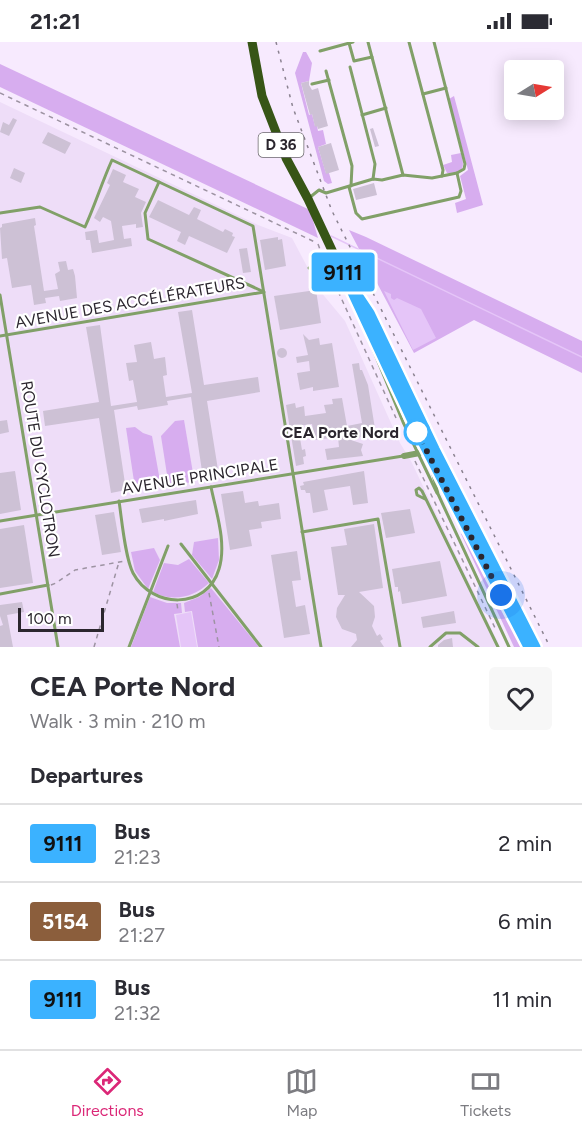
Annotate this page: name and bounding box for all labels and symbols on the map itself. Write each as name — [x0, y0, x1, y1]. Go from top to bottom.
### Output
north arrow — [504, 60, 564, 120]
road number: D 36 — [258, 133, 304, 157]
line badge: 9111 — [301, 252, 385, 292]
street label: AVENUE DES ACCÉLÉRATEURS — [14, 273, 247, 332]
street label: ROUTE DU CYCLOTRON — [17, 379, 64, 559]
marker: CEA Porte Nord — [404, 419, 430, 445]
place label: CEA Porte Nord — [282, 423, 399, 442]
street label: AVENUE PRINCIPALE — [121, 455, 279, 498]
your location — [486, 580, 516, 610]
scale bar — [18, 605, 104, 632]

